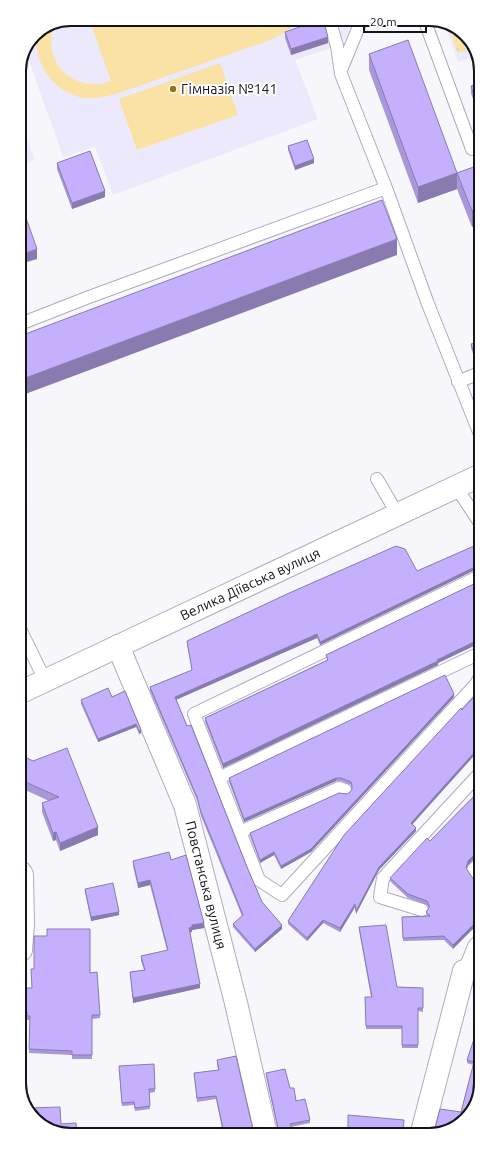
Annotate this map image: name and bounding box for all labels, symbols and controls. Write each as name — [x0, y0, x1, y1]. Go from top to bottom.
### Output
scale bar — [364, 8, 426, 34]
text: 20 m — [370, 15, 397, 28]
place label: Гімназія №141 — [181, 81, 277, 97]
marker: Гімназія №141 — [168, 84, 178, 94]
street label: Велика Діївська вулиця — [177, 544, 323, 624]
street label: Повстанська вулиця — [182, 819, 230, 951]

